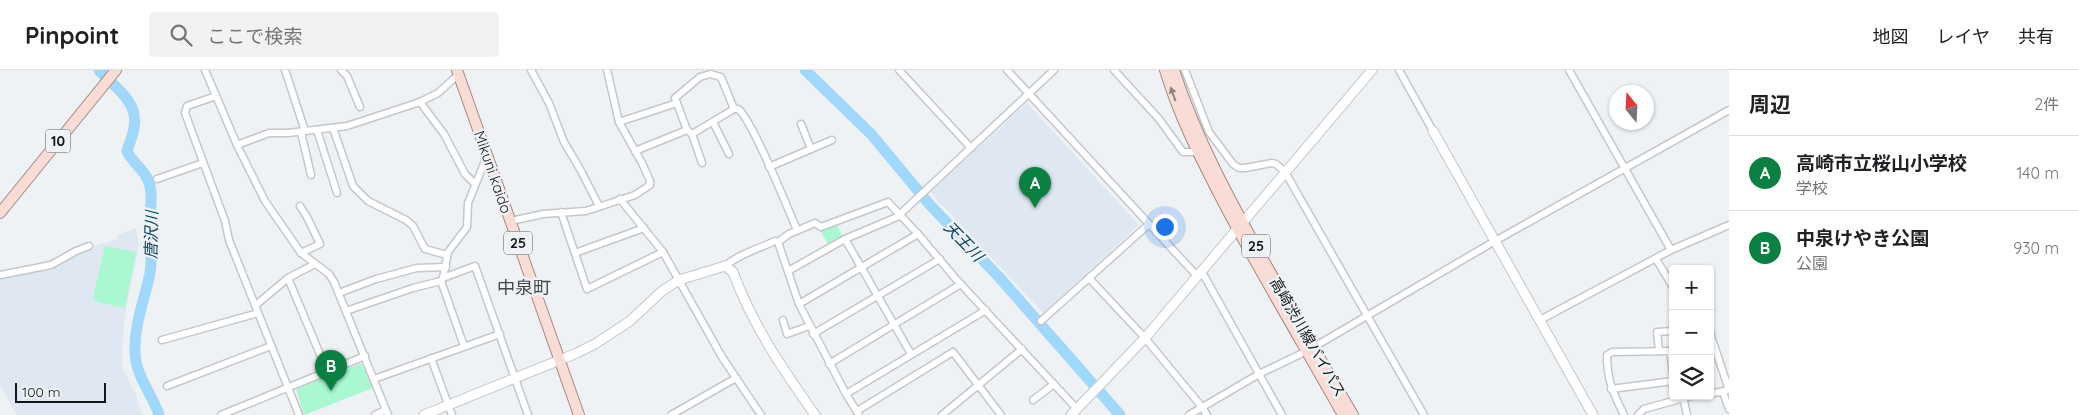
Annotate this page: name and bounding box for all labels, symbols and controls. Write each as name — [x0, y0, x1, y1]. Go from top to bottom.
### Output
search box — [149, 12, 499, 57]
text: Pinpoint — [25, 20, 119, 50]
icon: search — [167, 21, 195, 49]
text: ここで検索 — [207, 24, 302, 48]
text: 地図 — [1873, 25, 1909, 48]
text: レイヤ — [1937, 25, 1990, 48]
text: 共有 — [2018, 25, 2054, 48]
north arrow — [1609, 85, 1654, 130]
one-way arrow — [1169, 86, 1177, 101]
text: 周辺 — [1749, 91, 1791, 117]
text: 2件 — [2034, 94, 2059, 114]
street label: Mikuni kaido — [470, 128, 516, 216]
road number: 10 — [46, 129, 70, 152]
text: 高崎市立桜山小学校 — [1796, 151, 1967, 175]
text: A — [1760, 163, 1770, 183]
text: 140 m — [2016, 163, 2059, 183]
pin: A — [1019, 167, 1051, 208]
text: 学校 — [1796, 178, 1828, 198]
water label: 唐沢川 — [141, 209, 161, 259]
your location — [1152, 214, 1178, 240]
water label: 天王川 — [940, 217, 989, 267]
text: 中泉けやき公園 — [1796, 226, 1929, 250]
road number: 25 — [504, 232, 532, 254]
road number: 25 — [1242, 235, 1270, 258]
text: B — [1760, 238, 1770, 258]
text: 930 m — [2013, 238, 2059, 258]
text: 公園 — [1796, 253, 1828, 273]
map controls — [1669, 265, 1714, 400]
button: + — [1669, 265, 1714, 310]
street label: 高崎渋川線バイパス — [1266, 274, 1350, 400]
district label: 中泉町 — [497, 276, 551, 299]
button: − — [1669, 310, 1714, 355]
pin: B — [315, 350, 347, 391]
button: layers — [1669, 355, 1714, 400]
scale bar — [15, 380, 106, 403]
text: 100 m — [22, 383, 60, 401]

